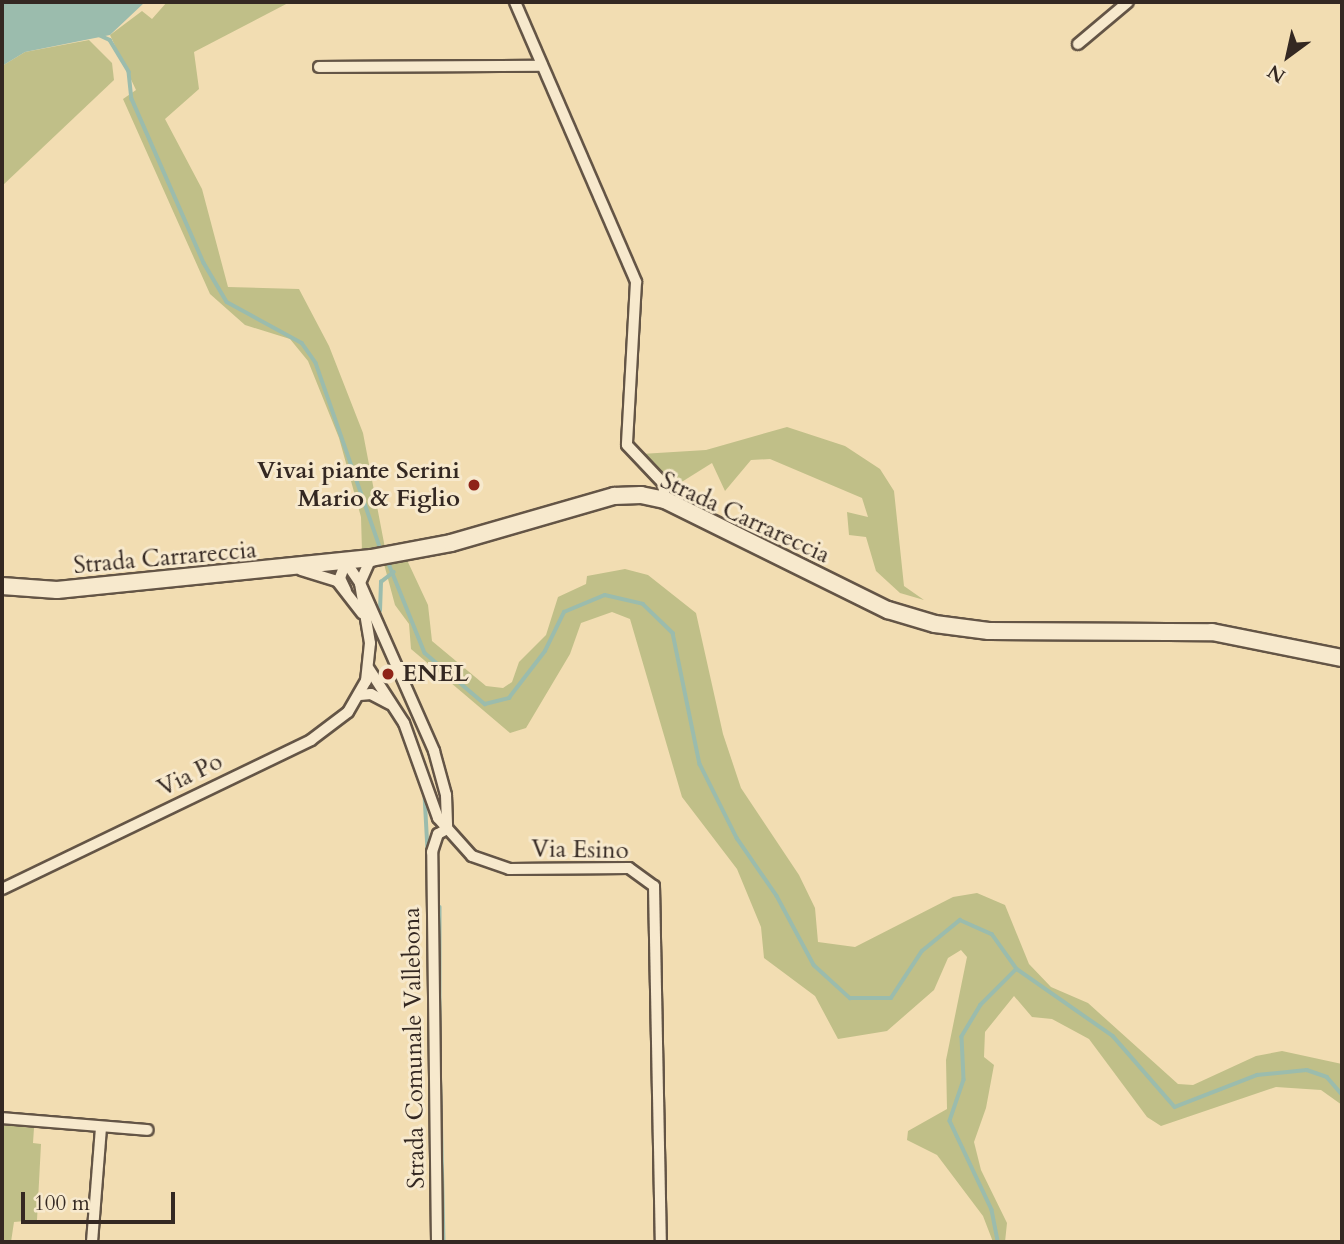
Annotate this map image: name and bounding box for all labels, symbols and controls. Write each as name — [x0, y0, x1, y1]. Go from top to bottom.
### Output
north arrow — [1253, 21, 1323, 91]
text: N — [1263, 58, 1291, 89]
place label: Vivai piante Serini Mario & Figlio — [257, 457, 460, 513]
street label: Strada Carrareccia — [656, 466, 834, 570]
marker: Vivai piante Serini Mario & Figlio — [466, 477, 482, 493]
street label: Strada Carrareccia — [72, 536, 258, 580]
place label: ENEL — [402, 660, 469, 688]
marker: ENEL — [380, 666, 396, 682]
street label: Via Po — [153, 747, 227, 803]
street label: Via Esino — [531, 835, 629, 865]
street label: Strada Comunale Vallebona — [397, 907, 431, 1189]
scale bar — [24, 1178, 178, 1222]
text: 100 m — [34, 1189, 90, 1218]

